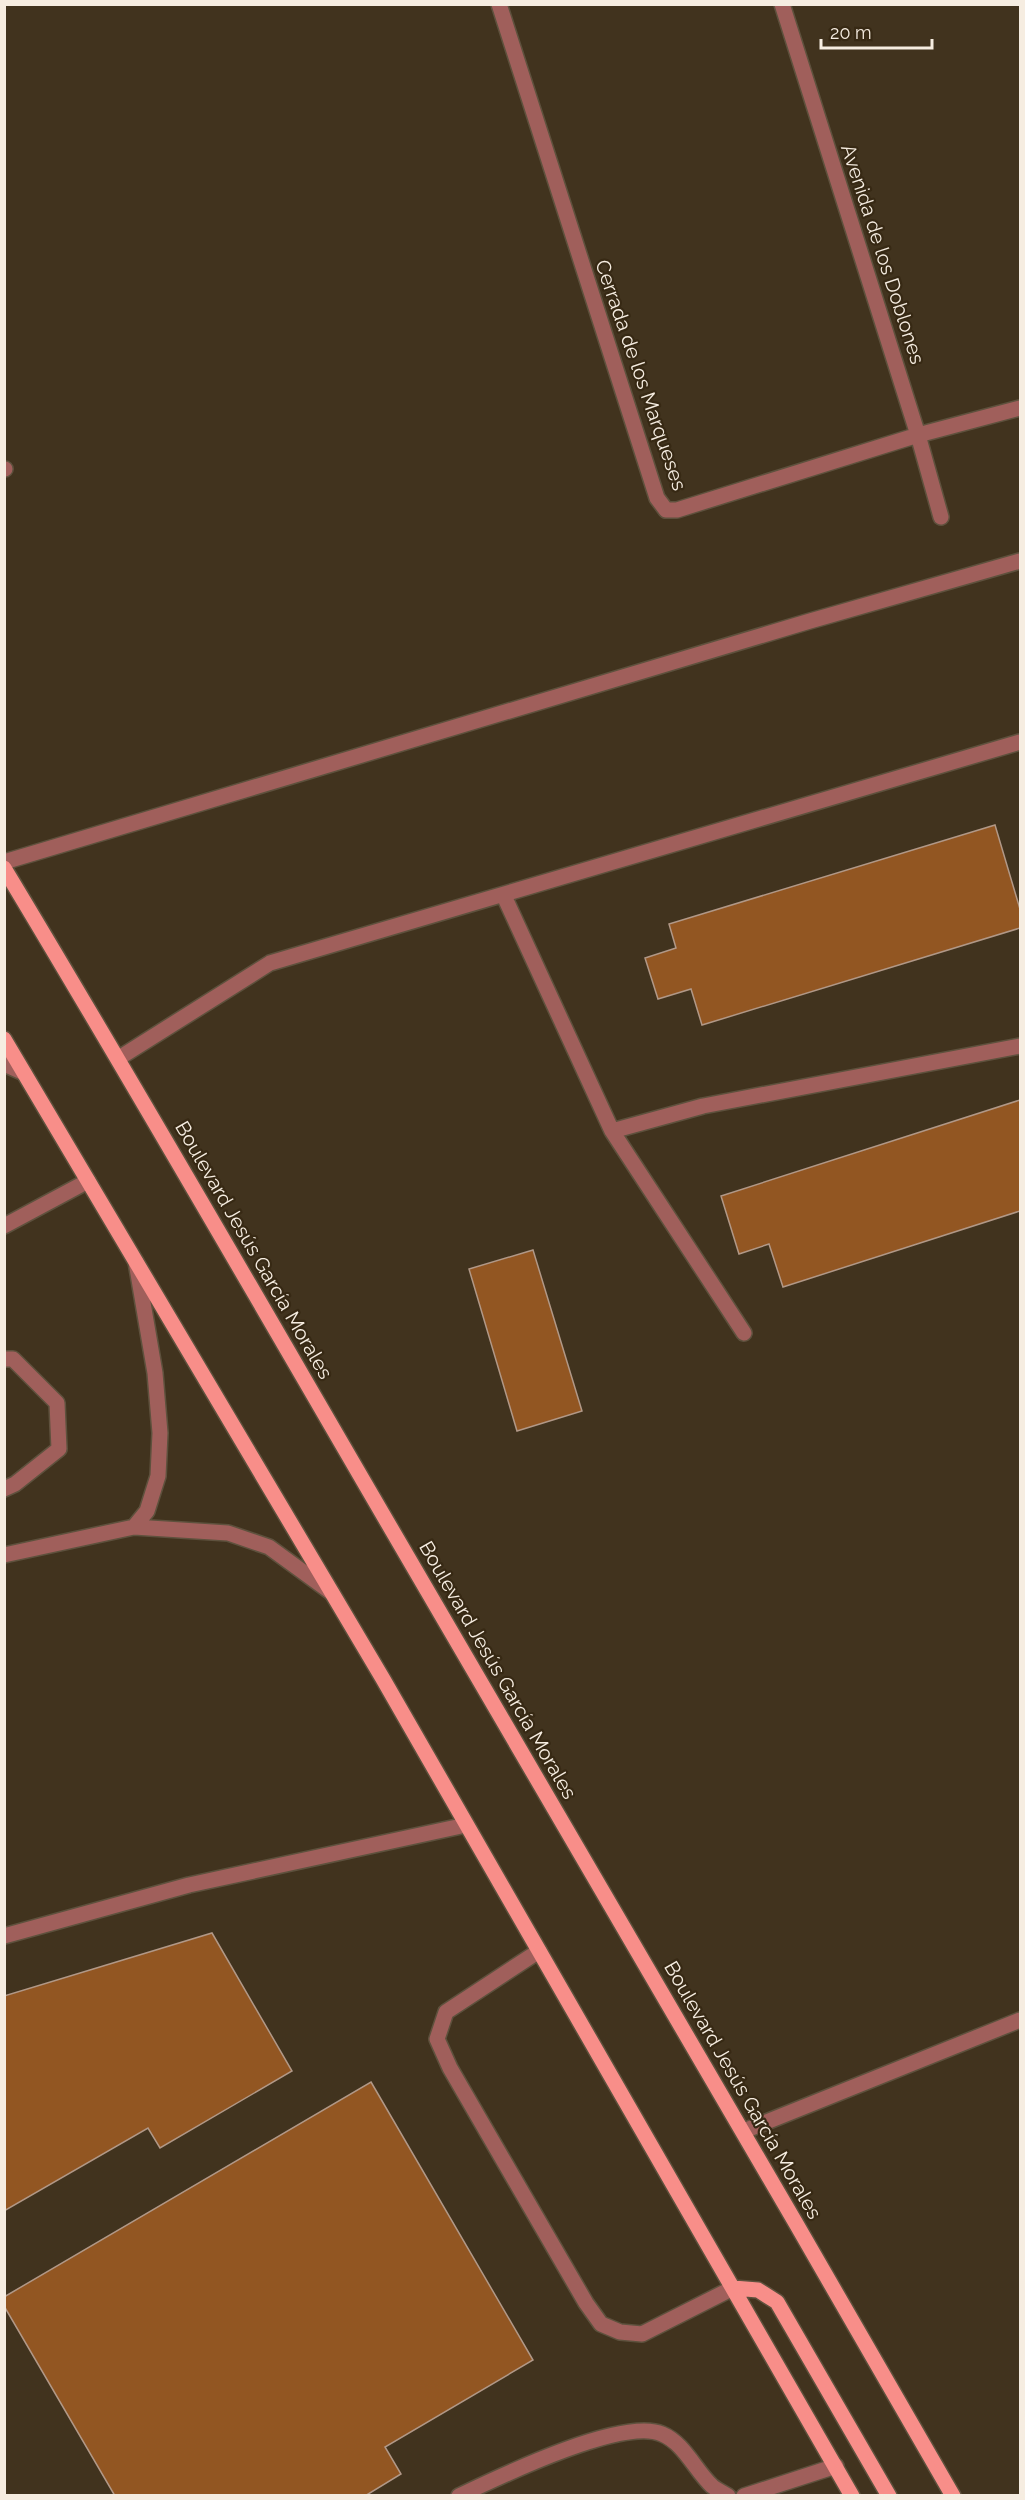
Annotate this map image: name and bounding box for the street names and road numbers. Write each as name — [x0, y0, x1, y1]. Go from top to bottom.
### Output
street label: Avenida de los Doblones — [836, 141, 930, 367]
street label: Cerrada de los Marqueses — [590, 257, 692, 493]
street label: Boulevard Jesús García Morales — [170, 1117, 338, 1383]
street label: Boulevard Jesús García Morales — [414, 1537, 582, 1803]
street label: Boulevard Jesús García Morales — [659, 1957, 827, 2223]

